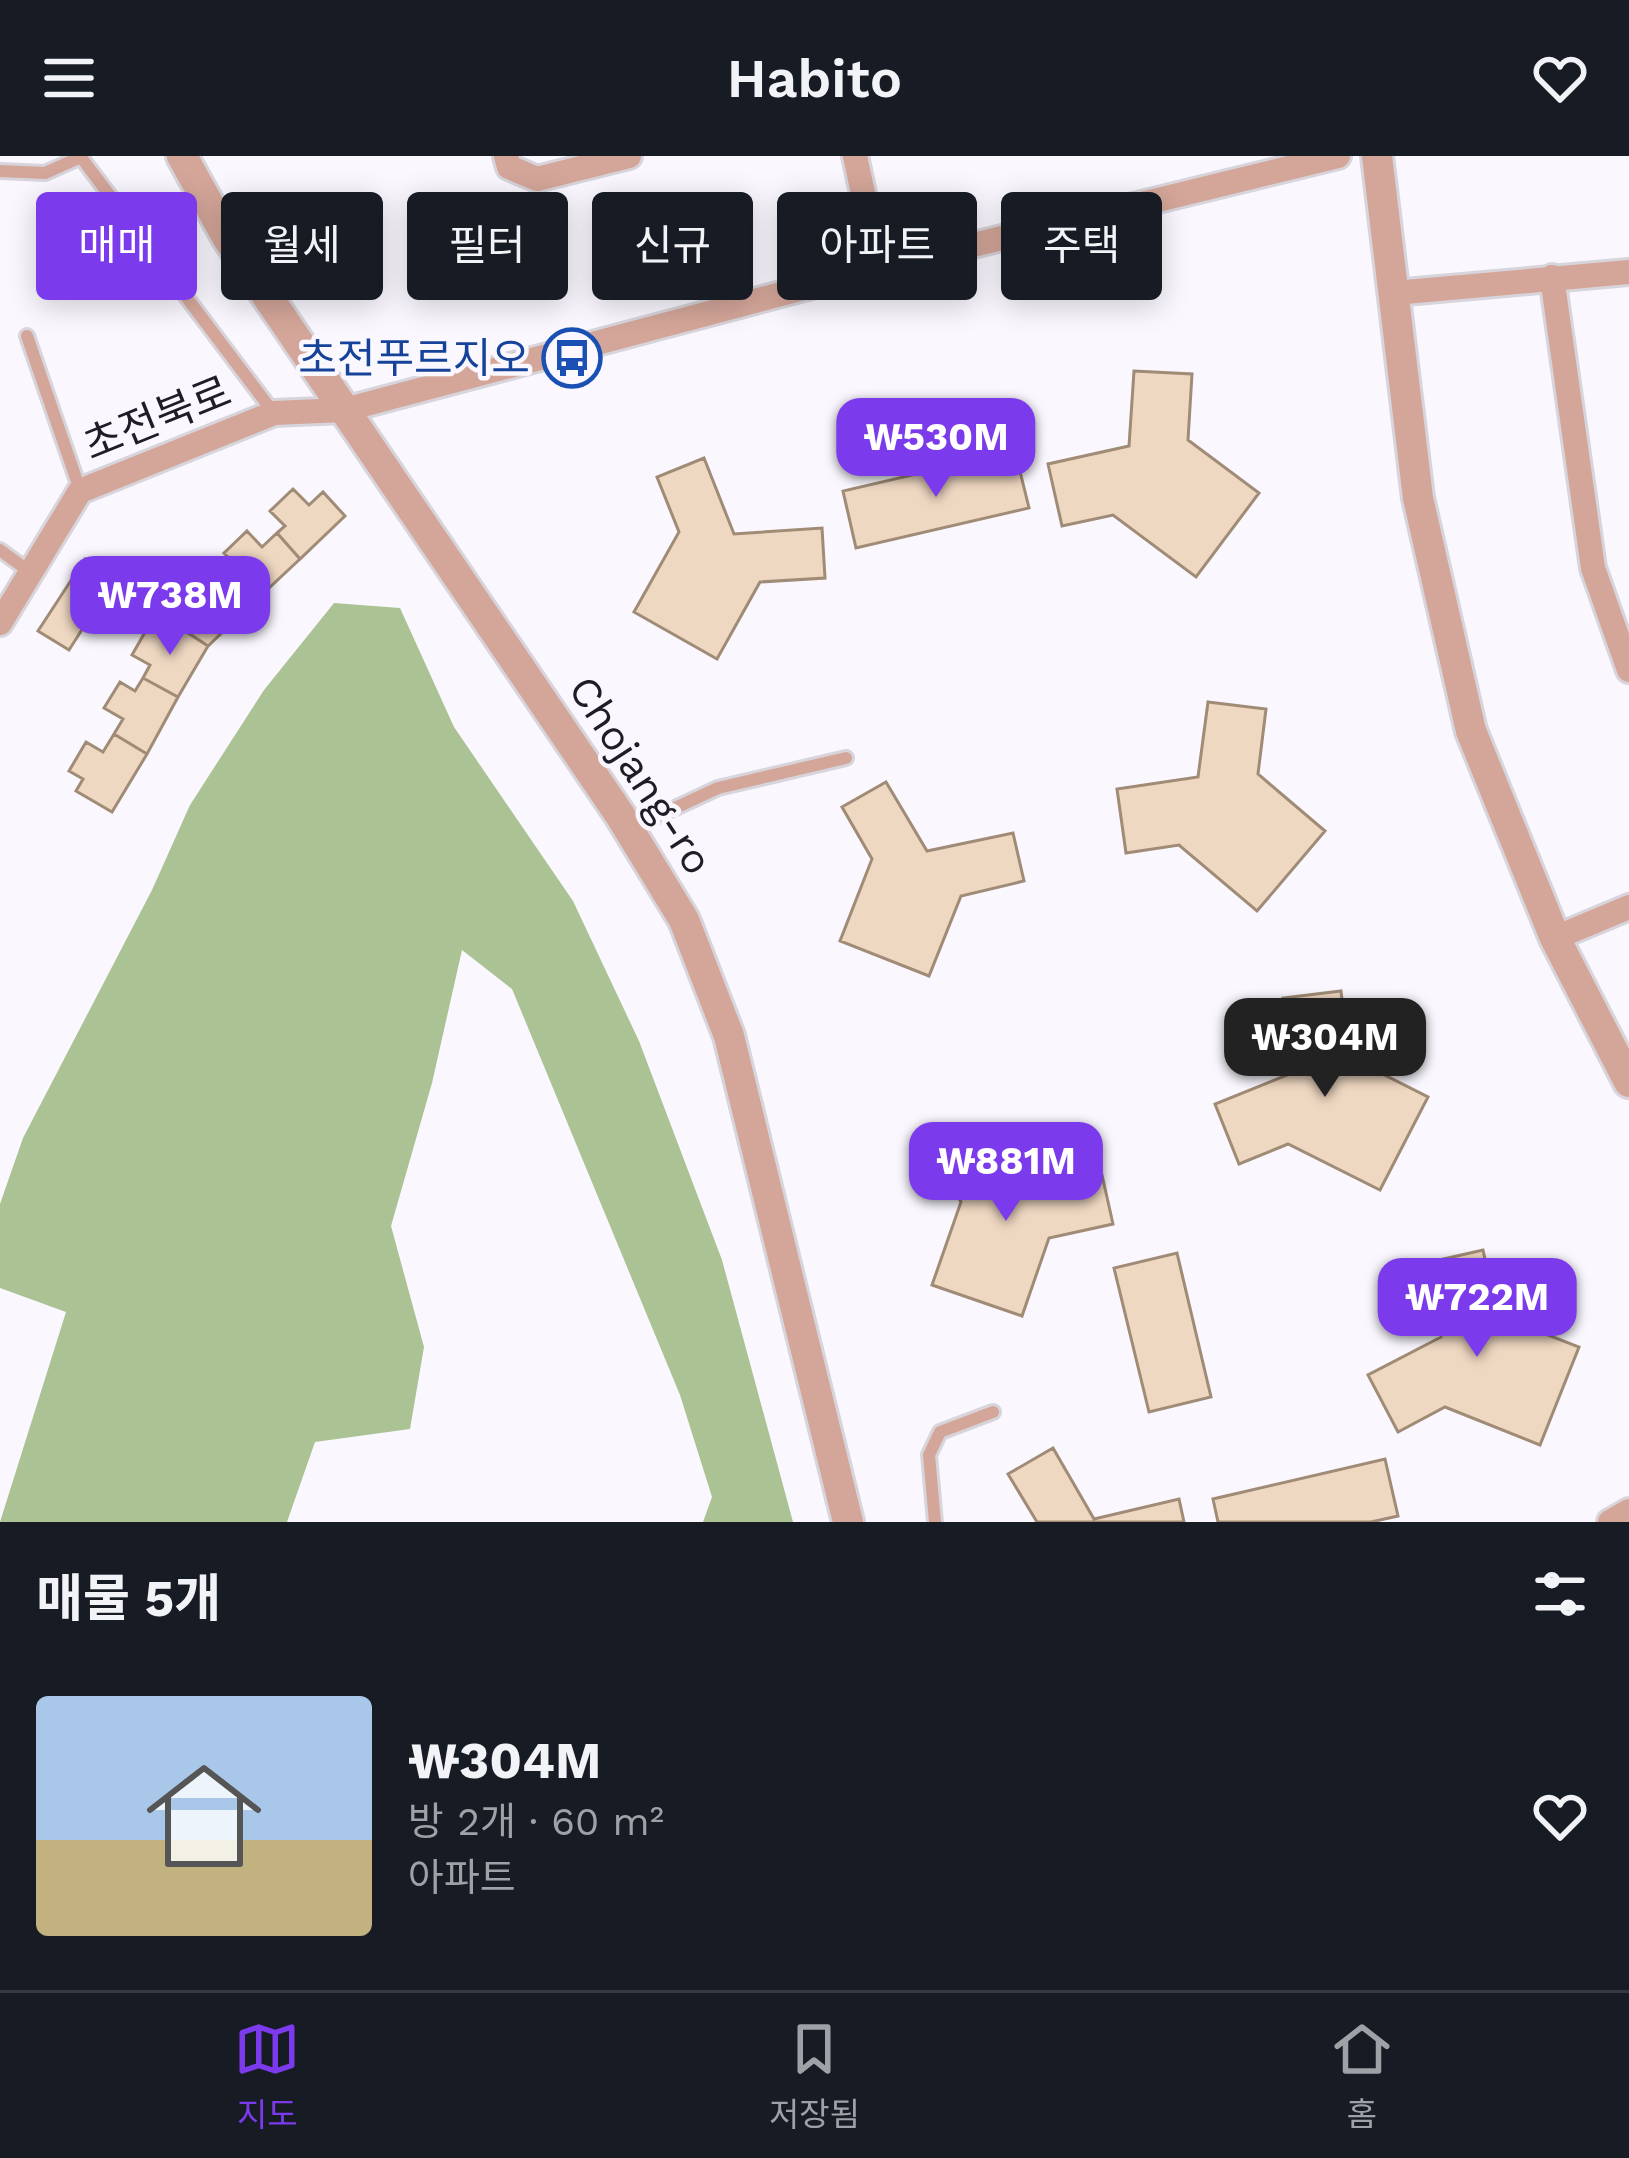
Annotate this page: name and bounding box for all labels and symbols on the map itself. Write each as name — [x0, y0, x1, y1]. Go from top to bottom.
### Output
bus stop icon: 초전푸르지오 — [541, 327, 603, 389]
place label: 초전푸르지오 — [298, 334, 530, 383]
street label: 초전북로 — [76, 366, 238, 470]
pin: ₩530M — [852, 398, 1020, 500]
pin: ₩738M — [86, 556, 254, 658]
street label: Chojang-ro — [559, 667, 723, 883]
pin: ₩304M — [1241, 998, 1409, 1100]
pin: ₩881M — [922, 1122, 1090, 1224]
pin: ₩722M — [1393, 1258, 1561, 1360]

